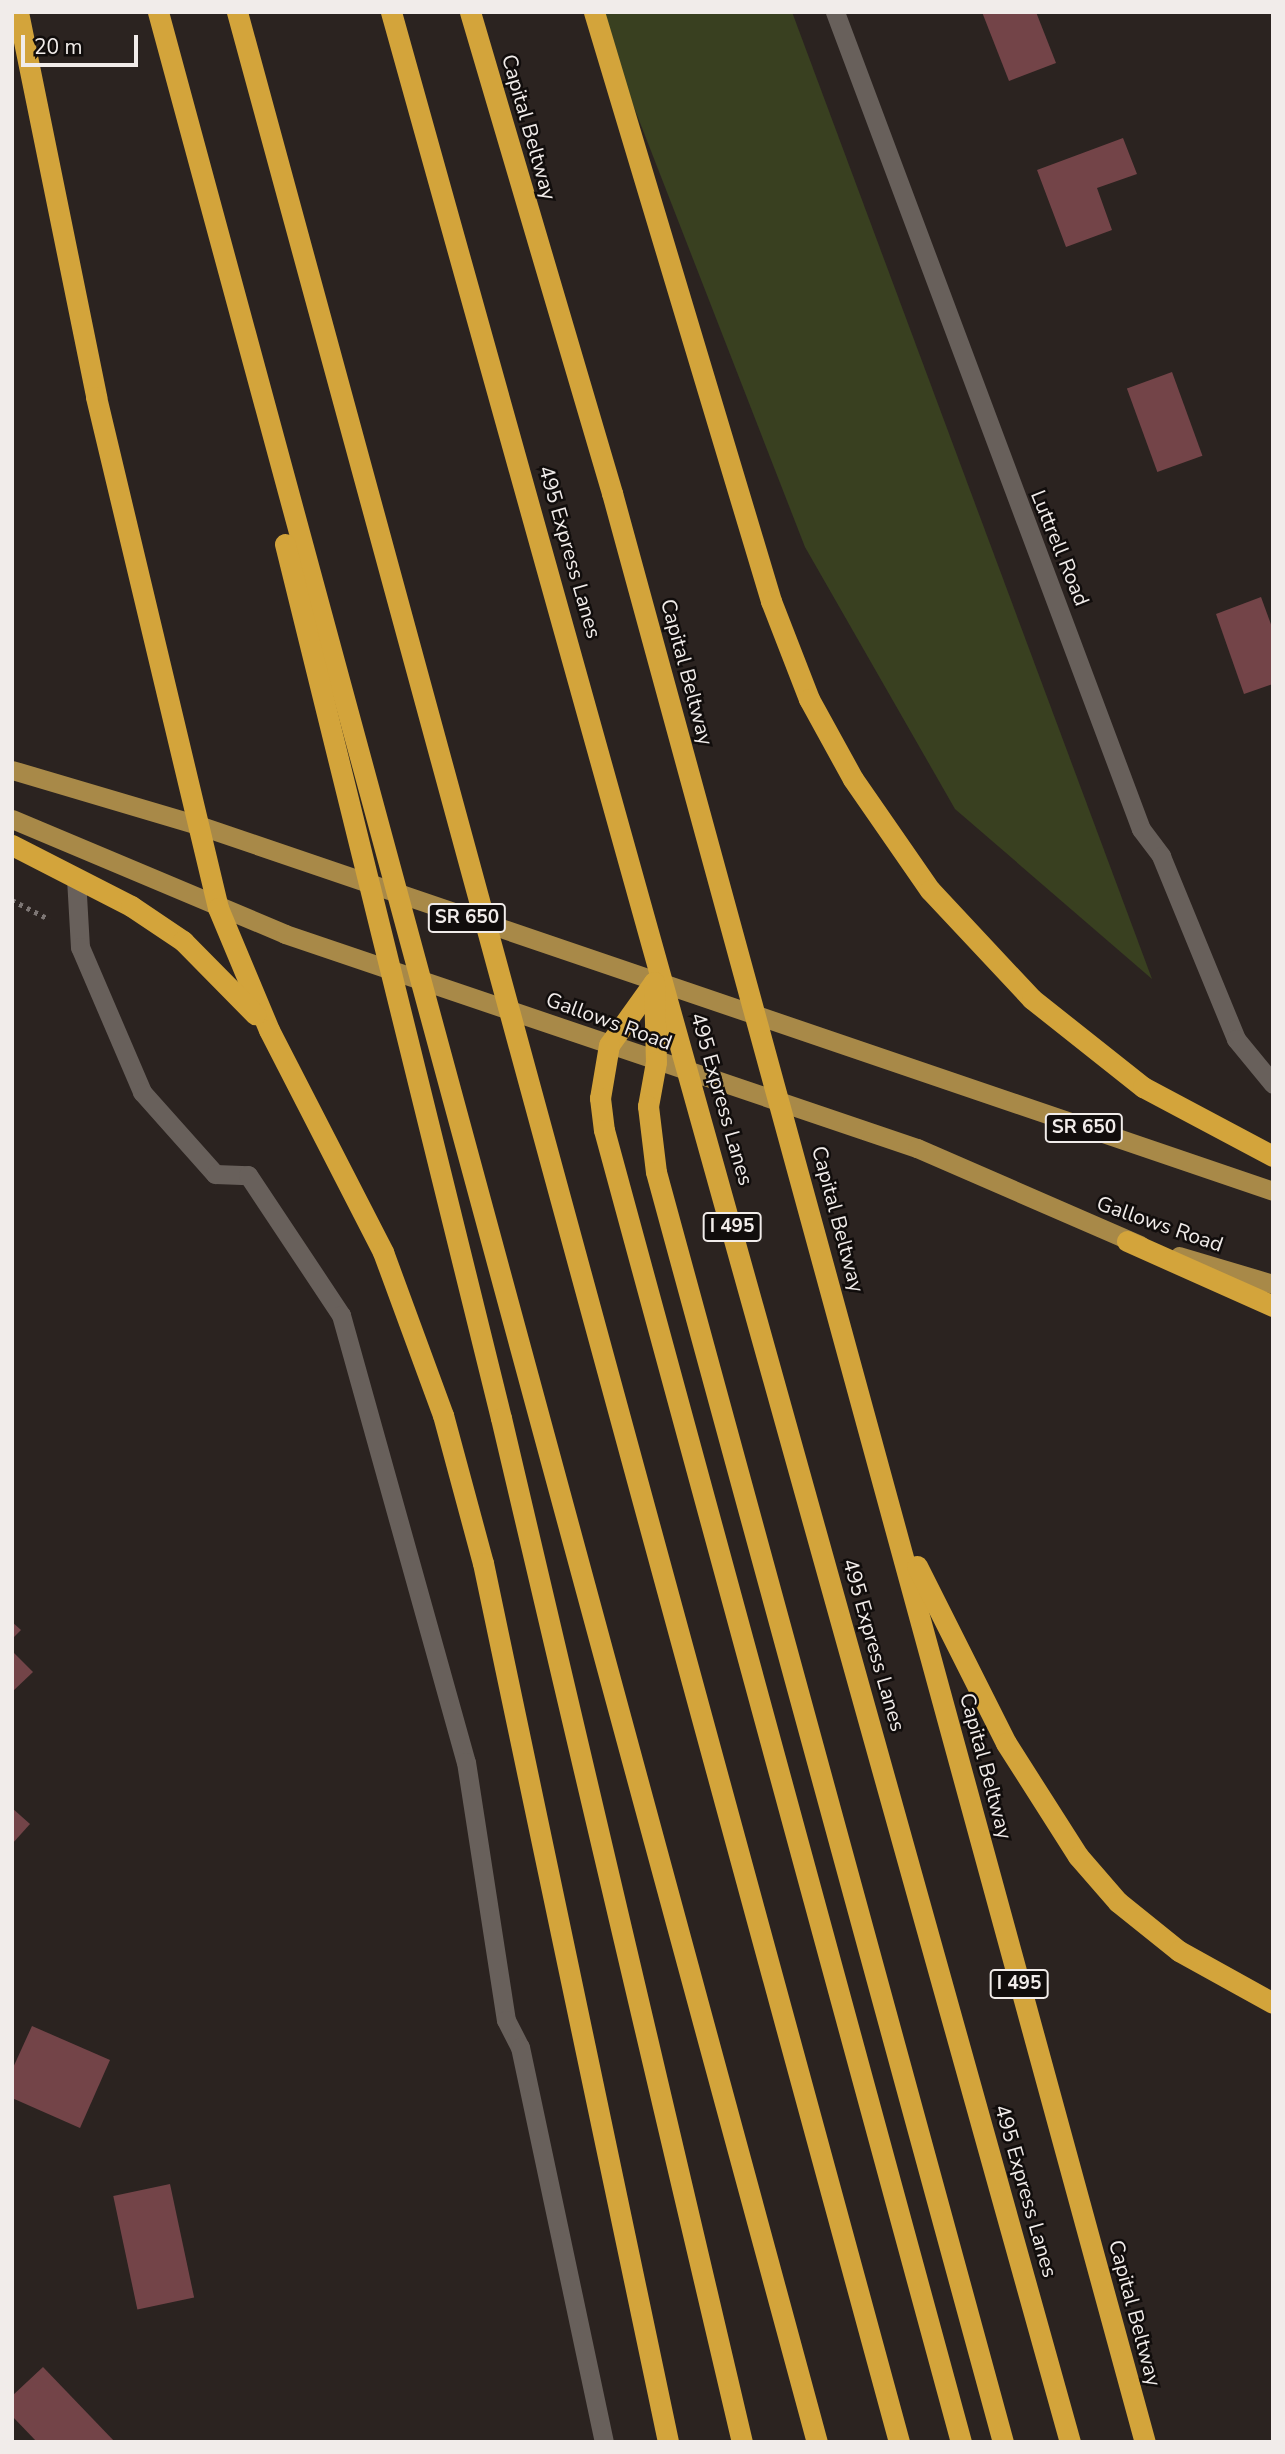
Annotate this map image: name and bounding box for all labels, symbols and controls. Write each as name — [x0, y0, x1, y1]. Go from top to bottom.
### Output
scale bar — [24, 21, 142, 65]
text: 20 m — [34, 33, 83, 61]
street label: Capital Beltway — [496, 51, 562, 203]
street label: 495 Express Lanes — [533, 463, 607, 641]
street label: Luttrell Road — [1025, 486, 1095, 610]
street label: Capital Beltway — [655, 596, 719, 748]
road number: SR 650 — [427, 902, 507, 934]
street label: Gallows Road — [543, 987, 675, 1055]
street label: 495 Express Lanes — [685, 1010, 759, 1188]
road number: SR 650 — [1044, 1112, 1124, 1144]
street label: Capital Beltway — [806, 1143, 870, 1295]
street label: Gallows Road — [1093, 1191, 1227, 1257]
road number: I 495 — [702, 1212, 762, 1242]
street label: 495 Express Lanes — [837, 1556, 911, 1734]
street label: Capital Beltway — [954, 1690, 1018, 1842]
road number: I 495 — [989, 1968, 1049, 2000]
street label: 495 Express Lanes — [989, 2102, 1063, 2280]
street label: Capital Beltway — [1103, 2237, 1167, 2389]

